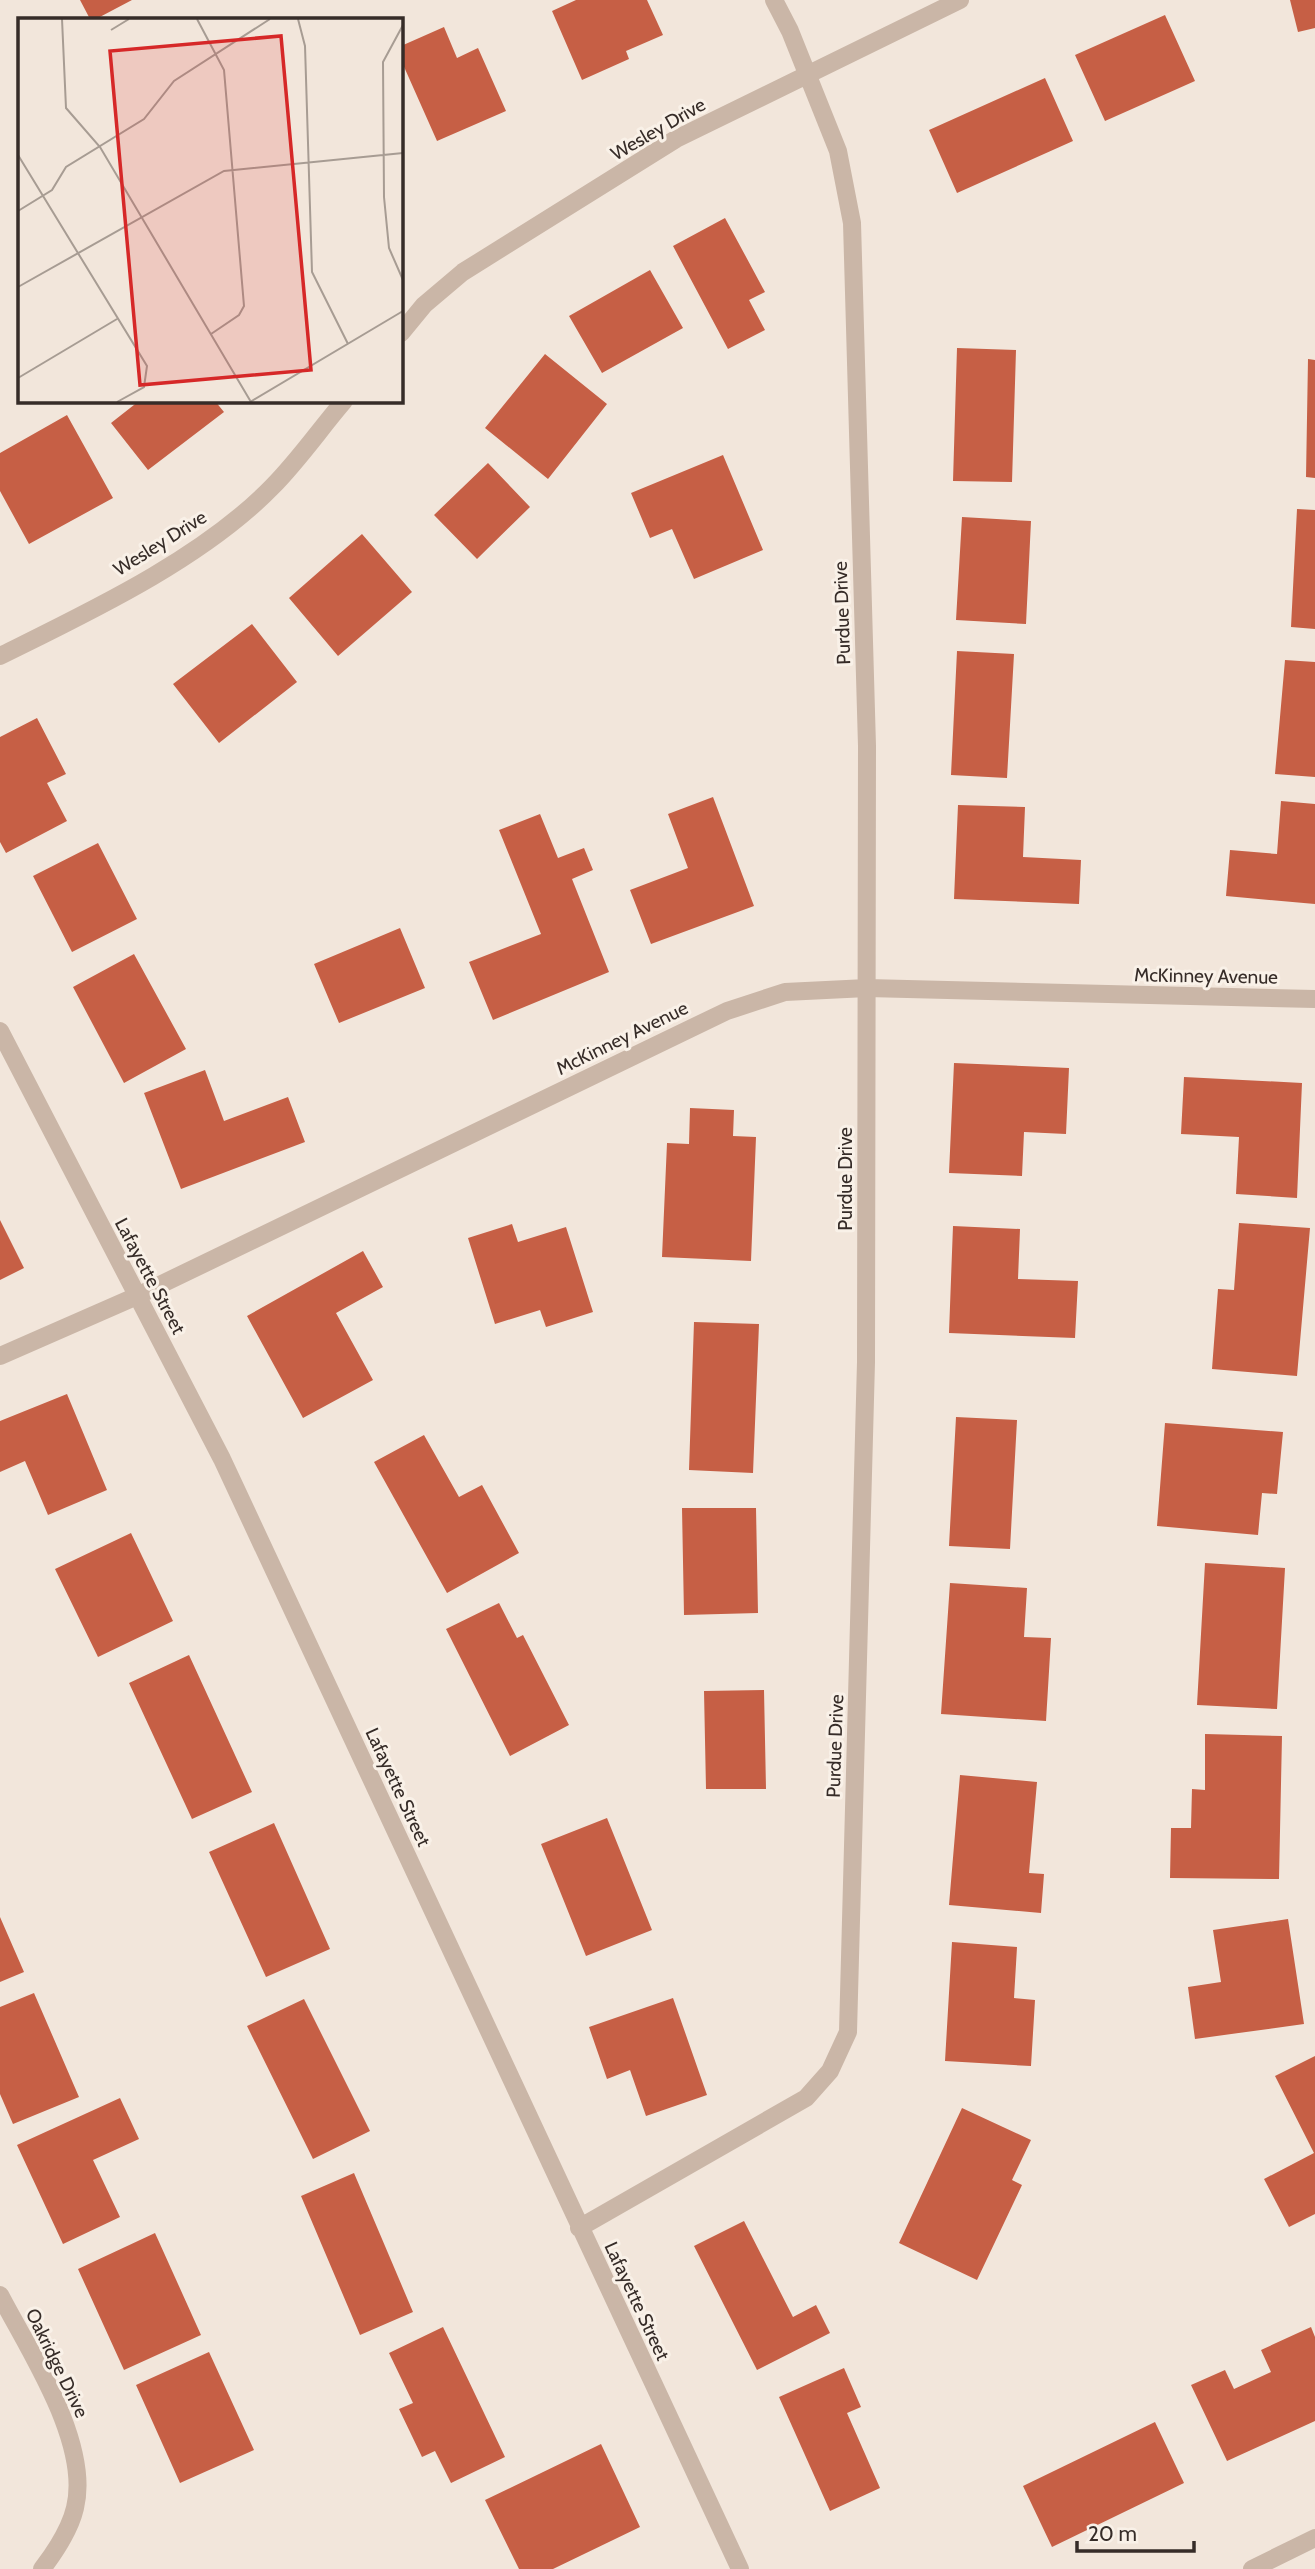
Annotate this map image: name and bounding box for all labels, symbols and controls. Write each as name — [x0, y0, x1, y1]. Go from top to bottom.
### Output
inset map — [18, 18, 402, 402]
street label: Wesley Drive — [607, 93, 710, 165]
street label: Wesley Drive — [109, 505, 211, 581]
street label: Purdue Drive — [829, 561, 855, 665]
street label: McKinney Avenue — [1134, 963, 1278, 989]
street label: McKinney Avenue — [552, 996, 692, 1080]
street label: Purdue Drive — [834, 1127, 857, 1231]
street label: Lafayette Street — [110, 1214, 191, 1339]
street label: Purdue Drive — [822, 1694, 848, 1798]
street label: Lafayette Street — [360, 1724, 436, 1850]
street label: Lafayette Street — [599, 2238, 675, 2364]
street label: Oakridge Drive — [21, 2305, 93, 2422]
scale bar — [1077, 2510, 1194, 2554]
text: 20 m — [1088, 2521, 1137, 2546]

